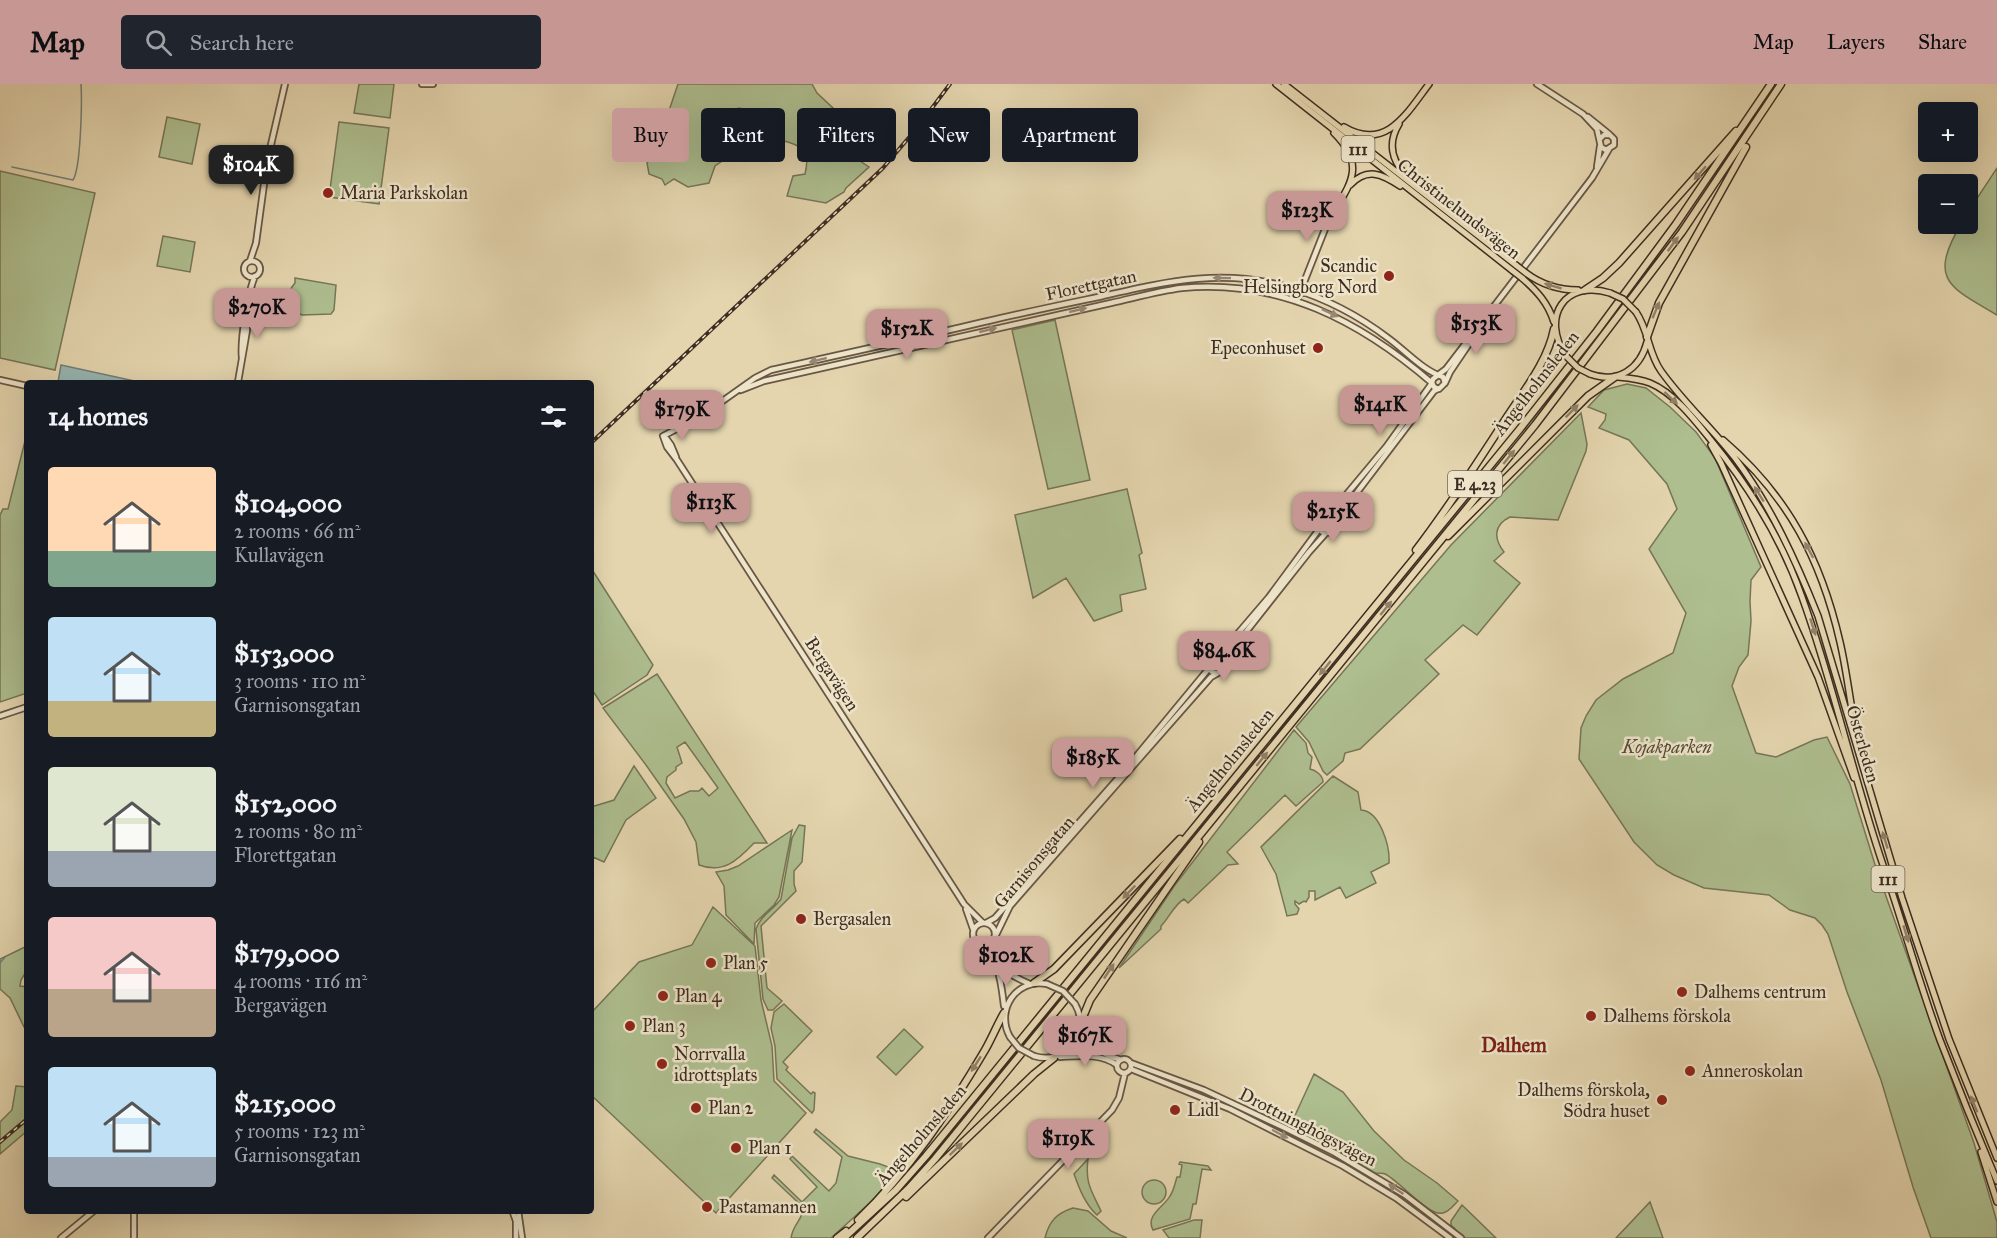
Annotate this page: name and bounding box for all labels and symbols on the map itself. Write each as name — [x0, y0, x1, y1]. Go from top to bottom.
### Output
road number: 111 — [1342, 136, 1374, 162]
pin: $104K — [209, 145, 293, 196]
street label: Christinelundsvägen — [1392, 154, 1525, 265]
one-way arrow — [1694, 165, 1707, 180]
place label: Maria Parkskolan — [340, 182, 468, 204]
marker: Maria Parkskolan — [321, 186, 335, 200]
pin: $123K — [1265, 191, 1349, 242]
one-way arrow — [1667, 236, 1679, 252]
place label: Scandic Helsingborg Nord — [1243, 255, 1377, 299]
street label: Florettgatan — [1044, 265, 1139, 306]
marker: Scandic Helsingborg Nord — [1382, 269, 1396, 283]
one-way arrow — [1213, 273, 1232, 283]
one-way arrow — [1544, 281, 1562, 291]
pin: $270K — [215, 288, 299, 339]
one-way arrow — [1652, 301, 1661, 319]
pin: $153K — [1434, 304, 1518, 355]
one-way arrow — [1069, 305, 1088, 314]
pin: $152K — [865, 309, 949, 360]
one-way arrow — [1321, 309, 1338, 318]
one-way arrow — [979, 325, 997, 335]
street label: Ängelholmsleden — [1488, 326, 1585, 441]
place label: Epeconhuset — [1210, 337, 1307, 359]
marker: Epeconhuset — [1311, 341, 1325, 355]
one-way arrow — [809, 355, 828, 365]
pin: $141K — [1338, 385, 1422, 436]
pin: $179K — [640, 390, 724, 441]
one-way arrow — [1663, 391, 1678, 404]
one-way arrow — [1565, 405, 1579, 419]
one-way arrow — [1502, 449, 1515, 464]
road number: E 4.23 — [1448, 471, 1502, 497]
pin: $113K — [669, 483, 753, 534]
one-way arrow — [1753, 486, 1764, 502]
pin: $215K — [1291, 492, 1375, 543]
one-way arrow — [1804, 541, 1814, 558]
one-way arrow — [1379, 600, 1392, 616]
one-way arrow — [1808, 618, 1818, 636]
pin: $84.6K — [1175, 631, 1273, 682]
street label: Bergavägen — [799, 633, 864, 716]
one-way arrow — [1319, 660, 1332, 675]
street label: Österleden — [1841, 703, 1886, 785]
street label: Ängelholmsleden — [1181, 704, 1279, 818]
park label: Kojakparken — [1621, 736, 1712, 759]
pin: $185K — [1051, 738, 1135, 789]
one-way arrow — [1255, 752, 1268, 767]
street label: Garnisonsgatan — [989, 811, 1080, 913]
one-way arrow — [1880, 831, 1889, 849]
road number: 111 — [1872, 866, 1904, 892]
one-way arrow — [1123, 885, 1137, 899]
place label: Bergasalen — [813, 908, 892, 931]
marker: Bergasalen — [794, 912, 808, 926]
one-way arrow — [1902, 925, 1911, 943]
pin: $102K — [964, 936, 1048, 987]
place label: Plan 5 — [723, 952, 768, 974]
marker: Plan 5 — [704, 956, 718, 970]
one-way arrow — [1103, 964, 1115, 980]
place label: Dalhems centrum — [1694, 981, 1826, 1003]
place label: Plan 4 — [675, 985, 722, 1007]
marker: Dalhems centrum — [1675, 985, 1689, 999]
marker: Plan 4 — [656, 989, 670, 1003]
place label: Dalhems förskola — [1603, 1005, 1731, 1027]
marker: Dalhems förskola — [1584, 1009, 1598, 1023]
place label: Plan 3 — [642, 1015, 686, 1037]
pin: $167K — [1043, 1016, 1127, 1067]
marker: Plan 3 — [623, 1019, 637, 1033]
district label: Dalhem — [1481, 1033, 1547, 1057]
place label: Norrvalla idrottsplats — [674, 1043, 757, 1086]
one-way arrow — [970, 1056, 982, 1072]
marker: Norrvalla idrottsplats — [655, 1057, 669, 1071]
place label: Anneroskolan — [1701, 1060, 1803, 1082]
marker: Anneroskolan — [1683, 1064, 1697, 1078]
place label: Dalhems förskola, Södra huset — [1517, 1079, 1651, 1122]
street label: Ängelholmsleden — [870, 1080, 972, 1191]
street label: Drottninghögsvägen — [1235, 1083, 1381, 1172]
marker: Dalhems förskola, Södra huset — [1655, 1093, 1669, 1107]
one-way arrow — [1969, 1095, 1979, 1113]
place label: Plan 2 — [708, 1097, 753, 1119]
place label: Lidl — [1187, 1099, 1219, 1121]
marker: Plan 2 — [689, 1101, 703, 1115]
marker: Lidl — [1168, 1103, 1182, 1117]
pin: $119K — [1026, 1119, 1110, 1170]
one-way arrow — [1272, 1129, 1289, 1139]
place label: Plan 1 — [748, 1137, 792, 1159]
marker: Plan 1 — [729, 1141, 743, 1155]
one-way arrow — [949, 1142, 963, 1156]
one-way arrow — [1387, 1183, 1404, 1194]
place label: Pastamannen — [719, 1196, 817, 1218]
marker: Pastamannen — [700, 1200, 714, 1214]

